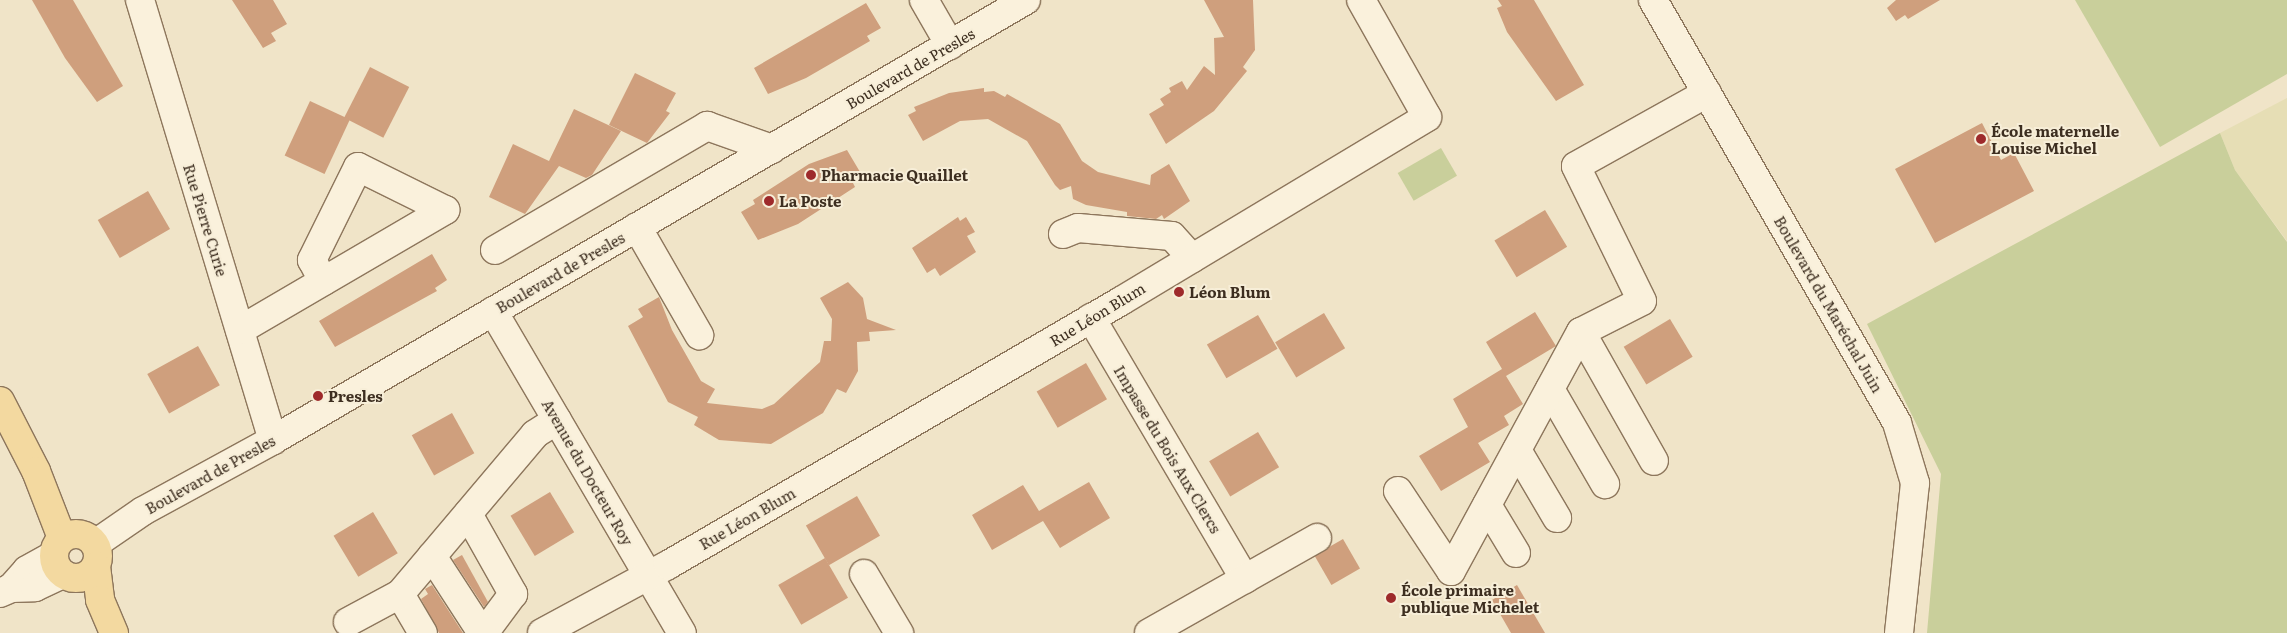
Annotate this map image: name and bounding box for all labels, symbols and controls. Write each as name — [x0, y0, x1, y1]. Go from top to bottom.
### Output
street label: Boulevard de Presles — [842, 24, 978, 112]
place label: École maternelle Louise Michel — [1991, 121, 2119, 156]
marker: École maternelle Louise Michel — [1975, 133, 1987, 145]
street label: Rue Pierre Curie — [180, 162, 232, 278]
place label: Pharmacie Quaillet — [821, 166, 968, 184]
marker: Pharmacie Quaillet — [805, 169, 817, 181]
place label: La Poste — [779, 192, 842, 210]
marker: La Poste — [763, 195, 775, 207]
street label: Boulevard du Maréchal Juin — [1771, 213, 1887, 395]
street label: Boulevard de Presles — [492, 228, 628, 316]
street label: Rue Léon Blum — [1046, 278, 1148, 350]
place label: Léon Blum — [1189, 283, 1271, 301]
marker: Léon Blum — [1173, 286, 1185, 298]
street label: Impasse du Bois Aux Clercs — [1111, 362, 1225, 536]
place label: Presles — [328, 387, 383, 405]
marker: Presles — [312, 390, 324, 402]
street label: Avenue du Docteur Roy — [539, 396, 637, 548]
street label: Boulevard de Presles — [142, 431, 278, 517]
street label: Rue Léon Blum — [696, 483, 798, 553]
place label: École primaire publique Michelet — [1401, 580, 1539, 615]
marker: École primaire publique Michelet — [1385, 592, 1397, 604]

